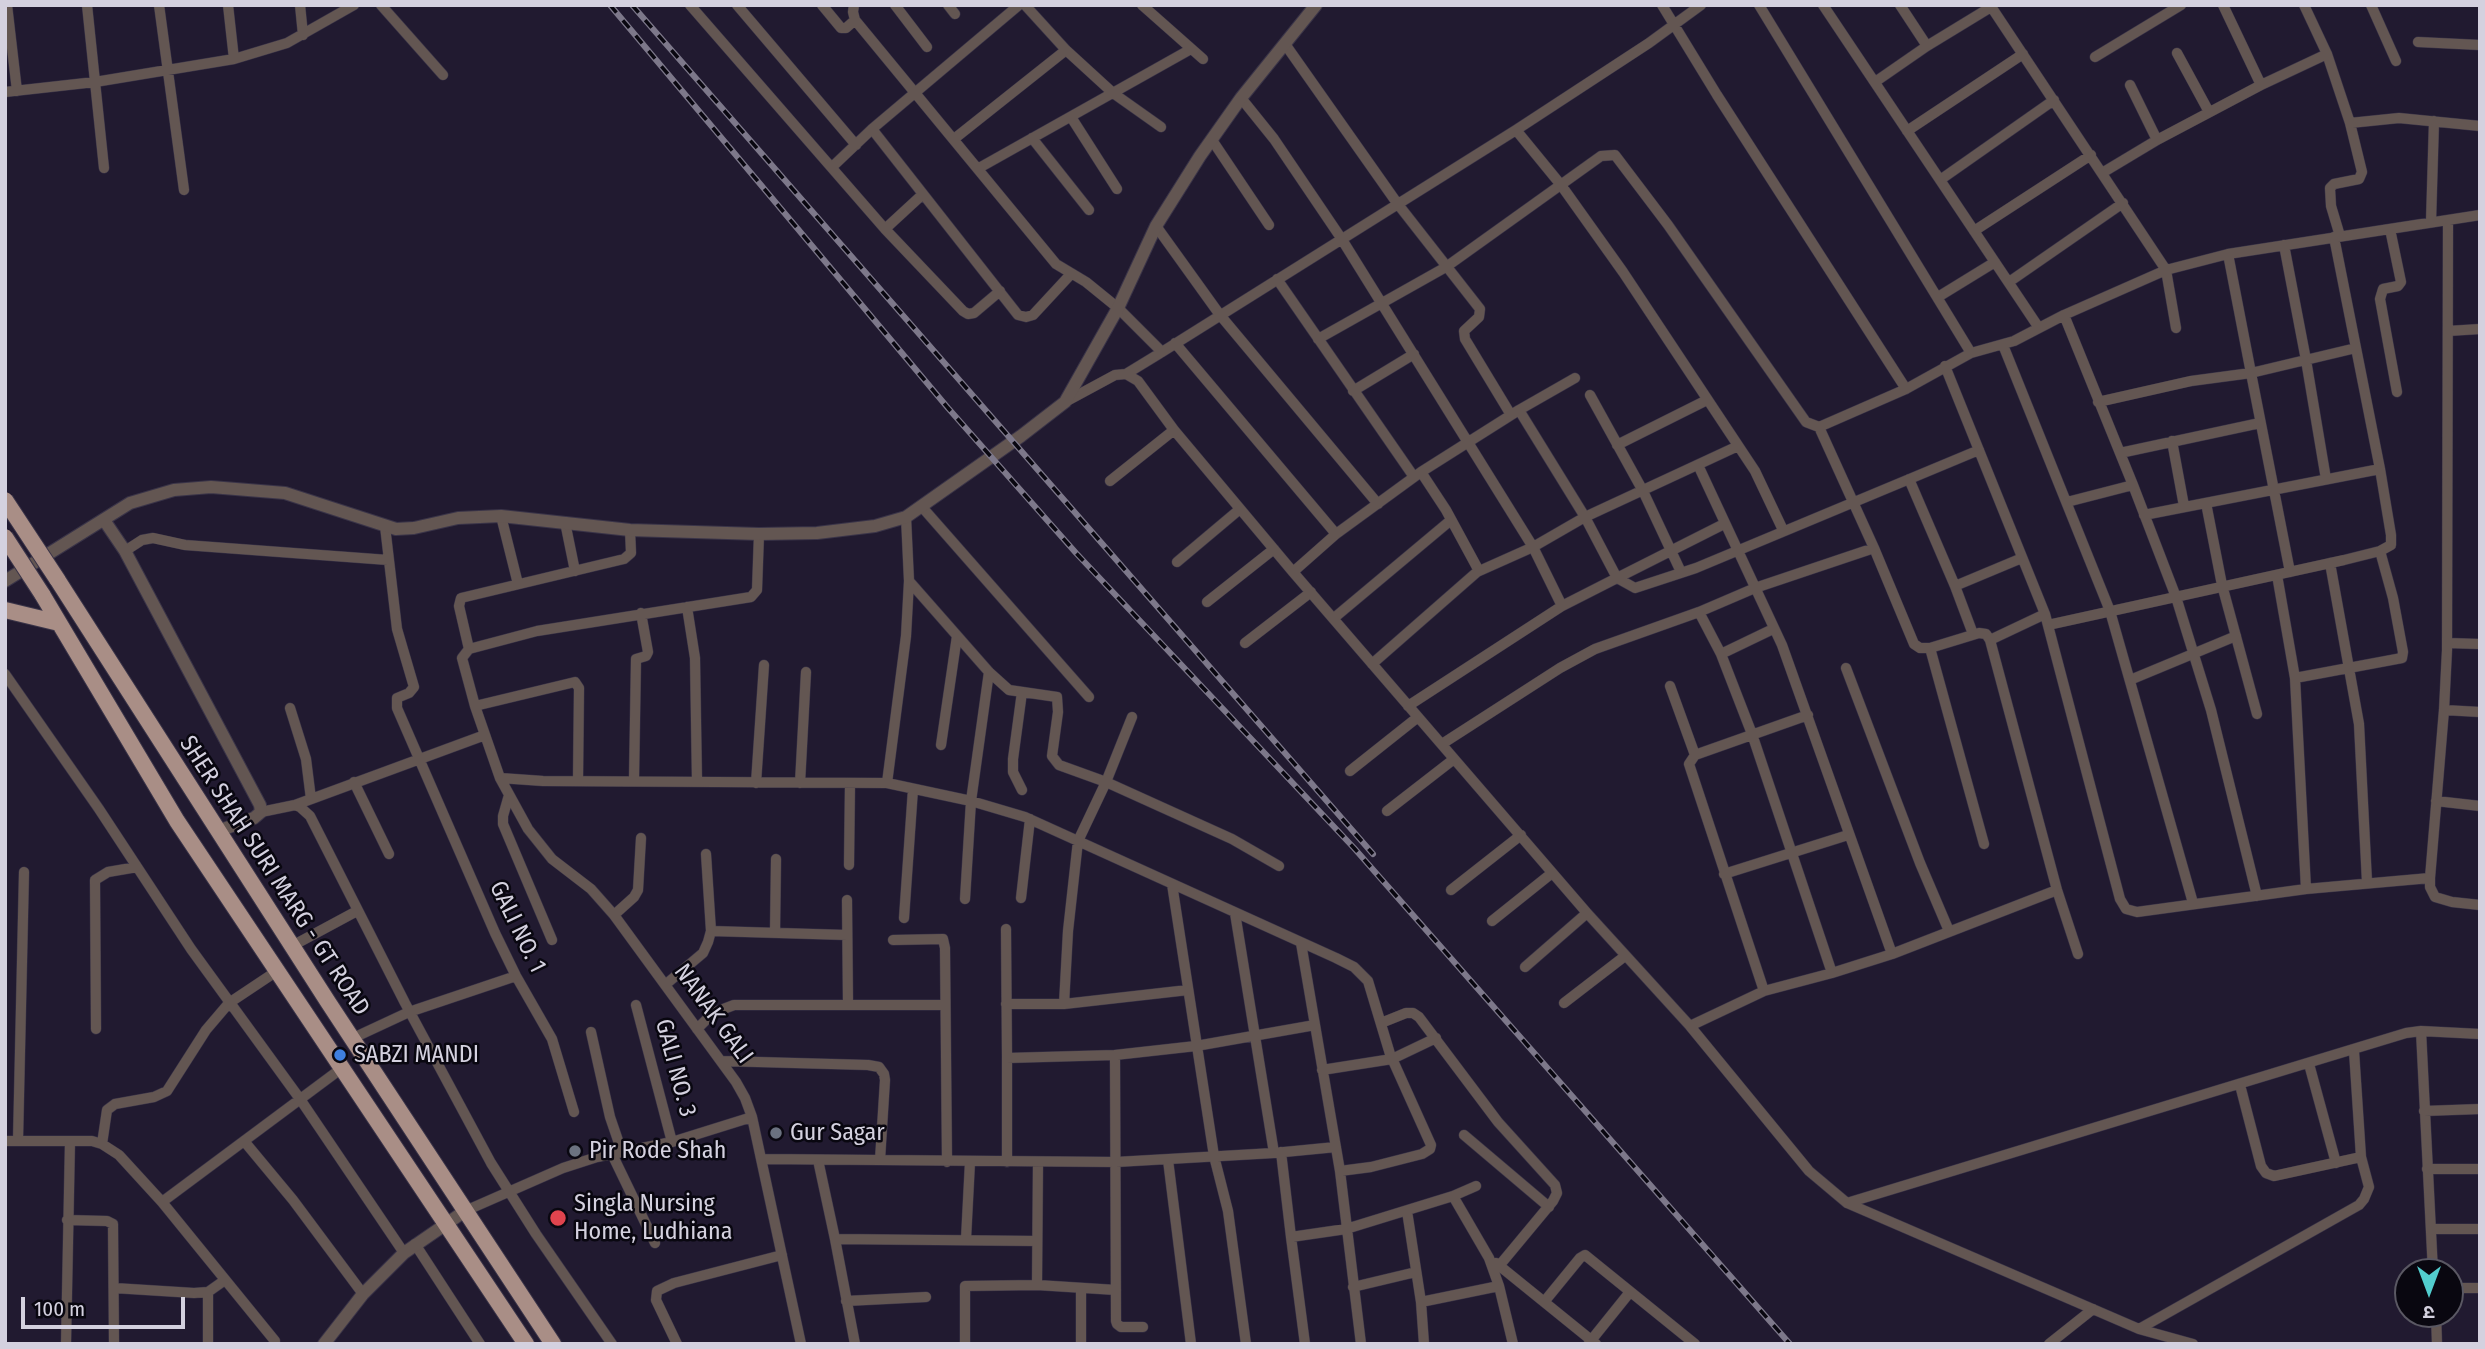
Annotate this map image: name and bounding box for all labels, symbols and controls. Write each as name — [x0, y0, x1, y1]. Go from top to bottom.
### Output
street label: SHER SHAH SURI MARG - GT ROAD — [173, 731, 375, 1021]
street label: GALI NO. 1 — [483, 877, 551, 977]
street label: NANAK GALI — [667, 959, 759, 1069]
street label: GALI NO. 3 — [648, 1016, 702, 1120]
place label: SABZI MANDI — [354, 1041, 479, 1069]
marker: SABZI MANDI — [332, 1047, 348, 1063]
place label: Gur Sagar — [790, 1119, 885, 1147]
marker: Gur Sagar — [768, 1125, 784, 1141]
place label: Pir Rode Shah — [589, 1137, 726, 1165]
marker: Pir Rode Shah — [567, 1143, 583, 1159]
place label: Singla Nursing Home, Ludhiana — [574, 1190, 732, 1246]
marker: Singla Nursing Home, Ludhiana — [548, 1208, 568, 1228]
north arrow — [2394, 1258, 2464, 1328]
scale bar — [24, 1282, 189, 1326]
text: 100 m — [34, 1296, 85, 1322]
text: उ — [2423, 1301, 2435, 1324]

